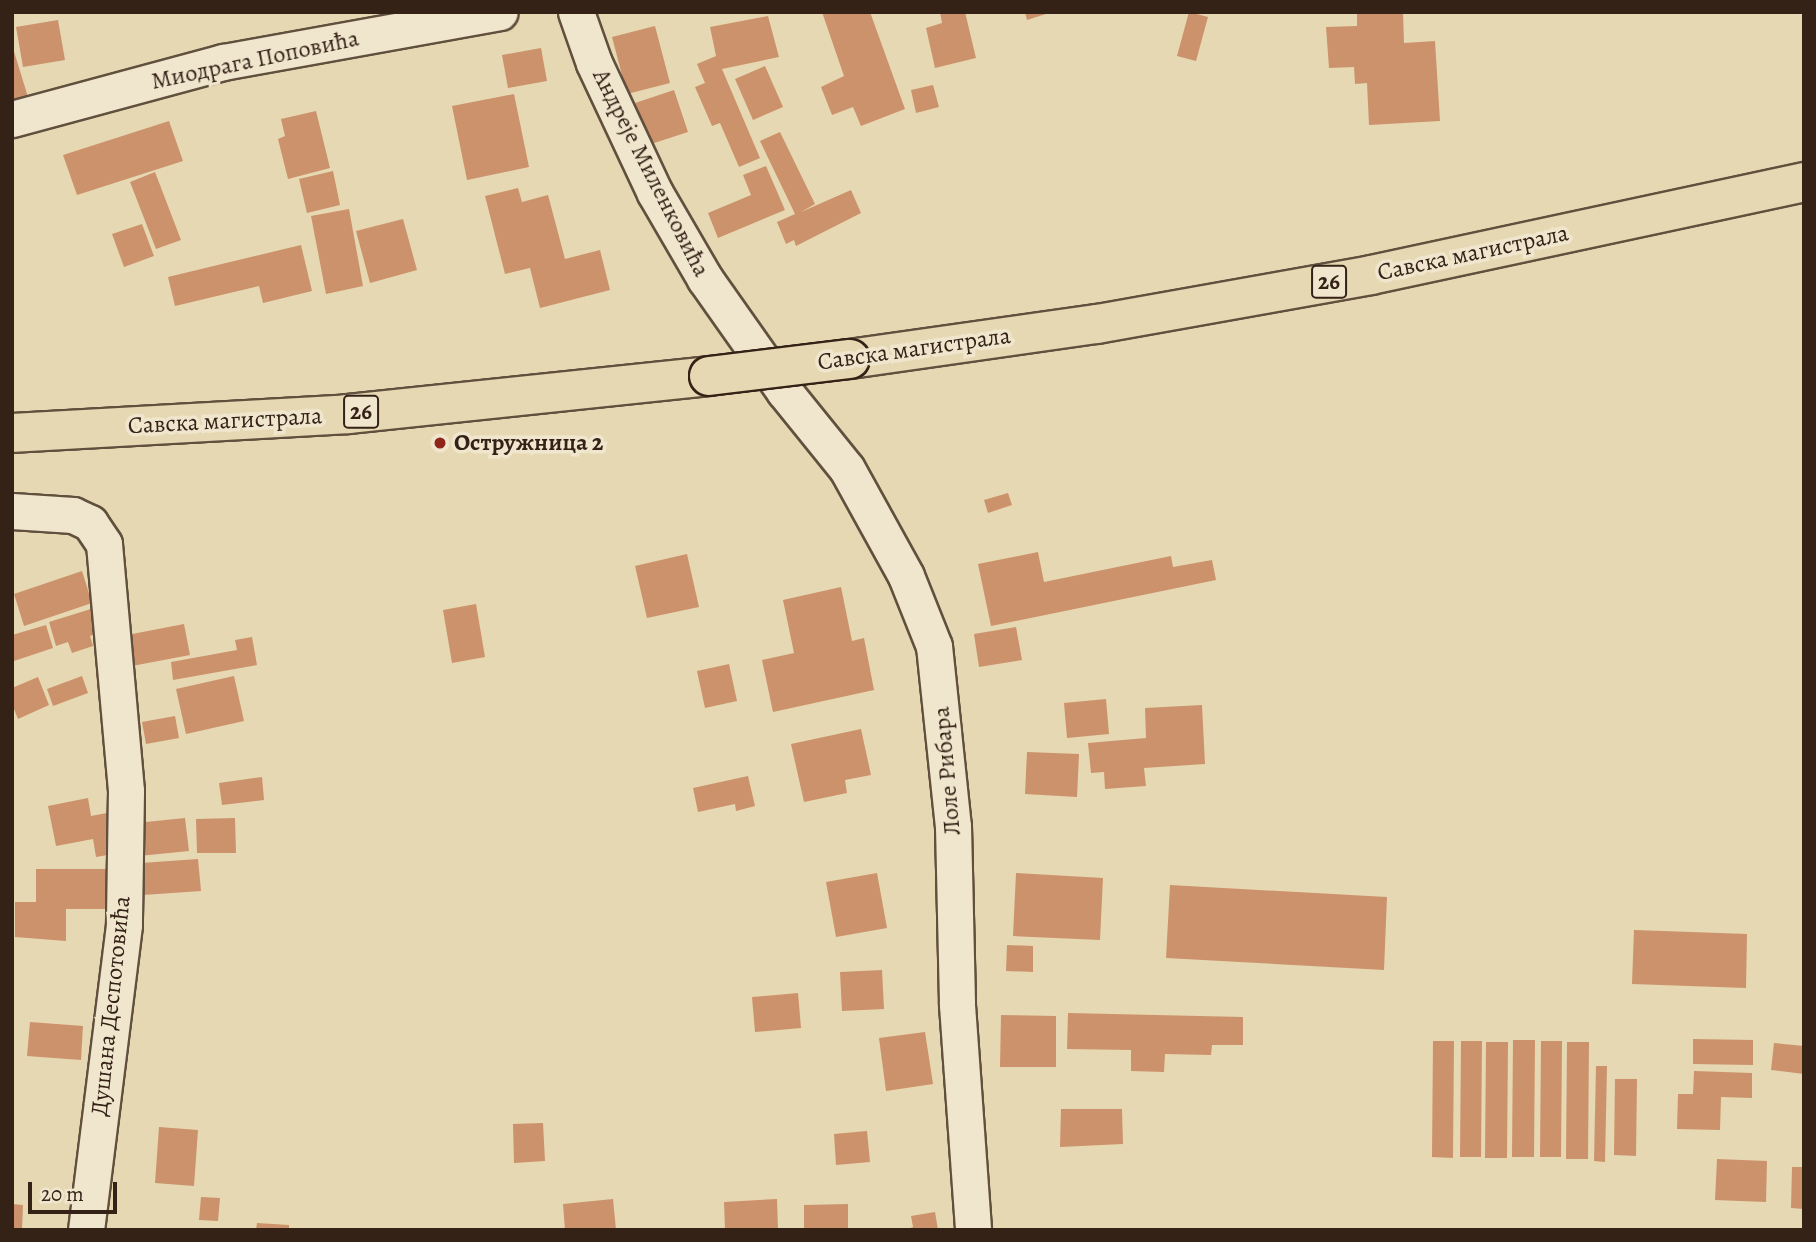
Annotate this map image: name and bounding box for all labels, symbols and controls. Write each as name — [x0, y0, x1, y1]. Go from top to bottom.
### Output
street label: Миодрага Поповића — [149, 24, 361, 96]
street label: Андреје Миленковића — [586, 64, 716, 282]
street label: Савска магистрала — [1375, 219, 1571, 287]
road number: 26 — [1310, 262, 1348, 302]
street label: Савска магистрала — [816, 321, 1012, 377]
road number: 26 — [342, 392, 380, 432]
street label: Савска магистрала — [127, 402, 323, 440]
place label: Остружница 2 — [454, 429, 603, 457]
marker: Остружница 2 — [432, 435, 448, 451]
street label: Лоле Рибара — [927, 705, 967, 837]
street label: Душана Деспотовића — [85, 894, 137, 1118]
scale bar — [32, 1168, 121, 1212]
text: 20 m — [41, 1180, 84, 1208]

